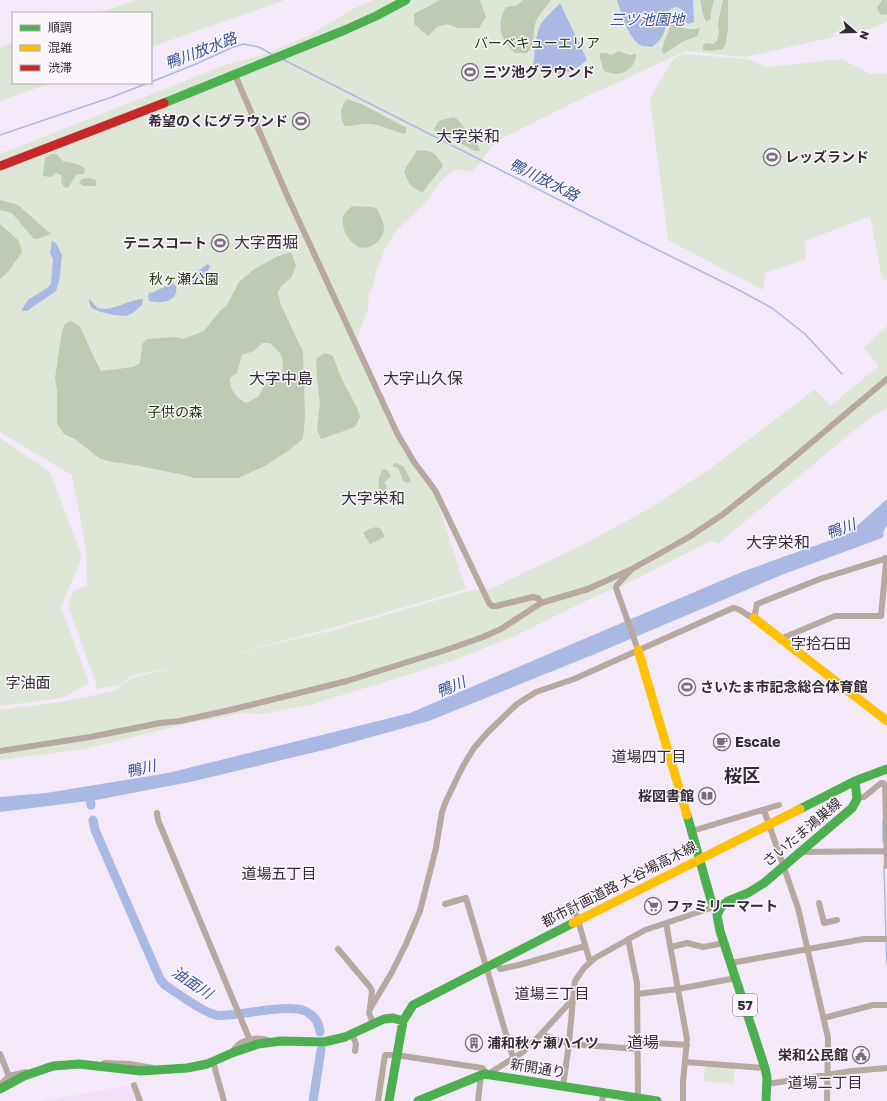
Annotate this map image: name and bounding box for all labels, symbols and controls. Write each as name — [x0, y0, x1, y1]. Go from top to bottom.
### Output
water label: 三ツ池園地 — [609, 10, 686, 28]
legend — [12, 12, 152, 84]
north arrow — [835, 12, 875, 52]
text: 順調 — [48, 20, 72, 35]
water label: 鴨川放水路 — [162, 28, 241, 72]
text: N — [857, 29, 872, 42]
park label: バーベキューエリア — [474, 34, 600, 51]
text: 混雑 — [48, 40, 72, 55]
text: 渋滞 — [48, 60, 72, 75]
sports icon: 三ツ池グラウンド — [460, 62, 480, 82]
place label: 三ツ池グラウンド — [483, 63, 595, 80]
sports icon: 希望のくにグラウンド — [291, 111, 311, 131]
place label: 希望のくにグラウンド — [148, 112, 288, 129]
district label: 大字栄和 — [436, 126, 500, 146]
sports icon: レッズランド — [762, 147, 782, 167]
place label: レッズランド — [785, 148, 869, 165]
water label: 鴨川放水路 — [507, 154, 584, 205]
district label: 大字西堀 — [234, 232, 298, 252]
sports icon: テニスコート — [210, 233, 230, 253]
place label: テニスコート — [123, 234, 207, 251]
park label: 秋ヶ瀬公園 — [149, 270, 219, 287]
district label: 大字中島 — [249, 368, 313, 388]
district label: 大字山久保 — [383, 368, 463, 388]
park label: 子供の森 — [147, 403, 203, 420]
district label: 大字栄和 — [341, 488, 405, 508]
water label: 鴨川 — [823, 514, 860, 542]
district label: 大字栄和 — [746, 532, 810, 552]
district label: 字拾石田 — [791, 634, 851, 652]
water label: 鴨川 — [433, 671, 470, 700]
district label: 字油面 — [5, 673, 51, 691]
sports icon: さいたま市記念総合体育館 — [677, 677, 697, 697]
place label: さいたま市記念総合体育館 — [700, 678, 868, 695]
cafe icon: Escale — [712, 732, 732, 752]
place label: Escale — [735, 733, 781, 750]
district label: 道場四丁目 — [611, 747, 687, 765]
water label: 鴨川 — [124, 755, 159, 780]
district label: 桜区 — [724, 764, 760, 786]
library icon: 桜図書館 — [697, 786, 717, 806]
place label: 桜図書館 — [638, 787, 694, 804]
street label: さいたま鴻巣線 — [759, 794, 845, 869]
street label: 都市計画道路 大谷場高木線 — [539, 837, 699, 930]
district label: 道場五丁目 — [241, 864, 317, 882]
supermarket icon: ファミリーマート — [643, 896, 663, 916]
place label: ファミリーマート — [666, 897, 778, 914]
water label: 油面川 — [169, 962, 218, 1003]
district label: 道場三丁目 — [514, 984, 590, 1002]
road number: 57 — [733, 994, 757, 1016]
district label: 道場 — [627, 1032, 659, 1052]
building icon: 浦和秋ヶ瀬ハイツ — [464, 1033, 484, 1053]
place label: 浦和秋ヶ瀬ハイツ — [487, 1034, 599, 1051]
public building icon: 栄和公民館 — [851, 1045, 871, 1065]
place label: 栄和公民館 — [778, 1046, 848, 1063]
street label: 新開通り — [509, 1055, 567, 1080]
district label: 道場二丁目 — [787, 1073, 863, 1091]

